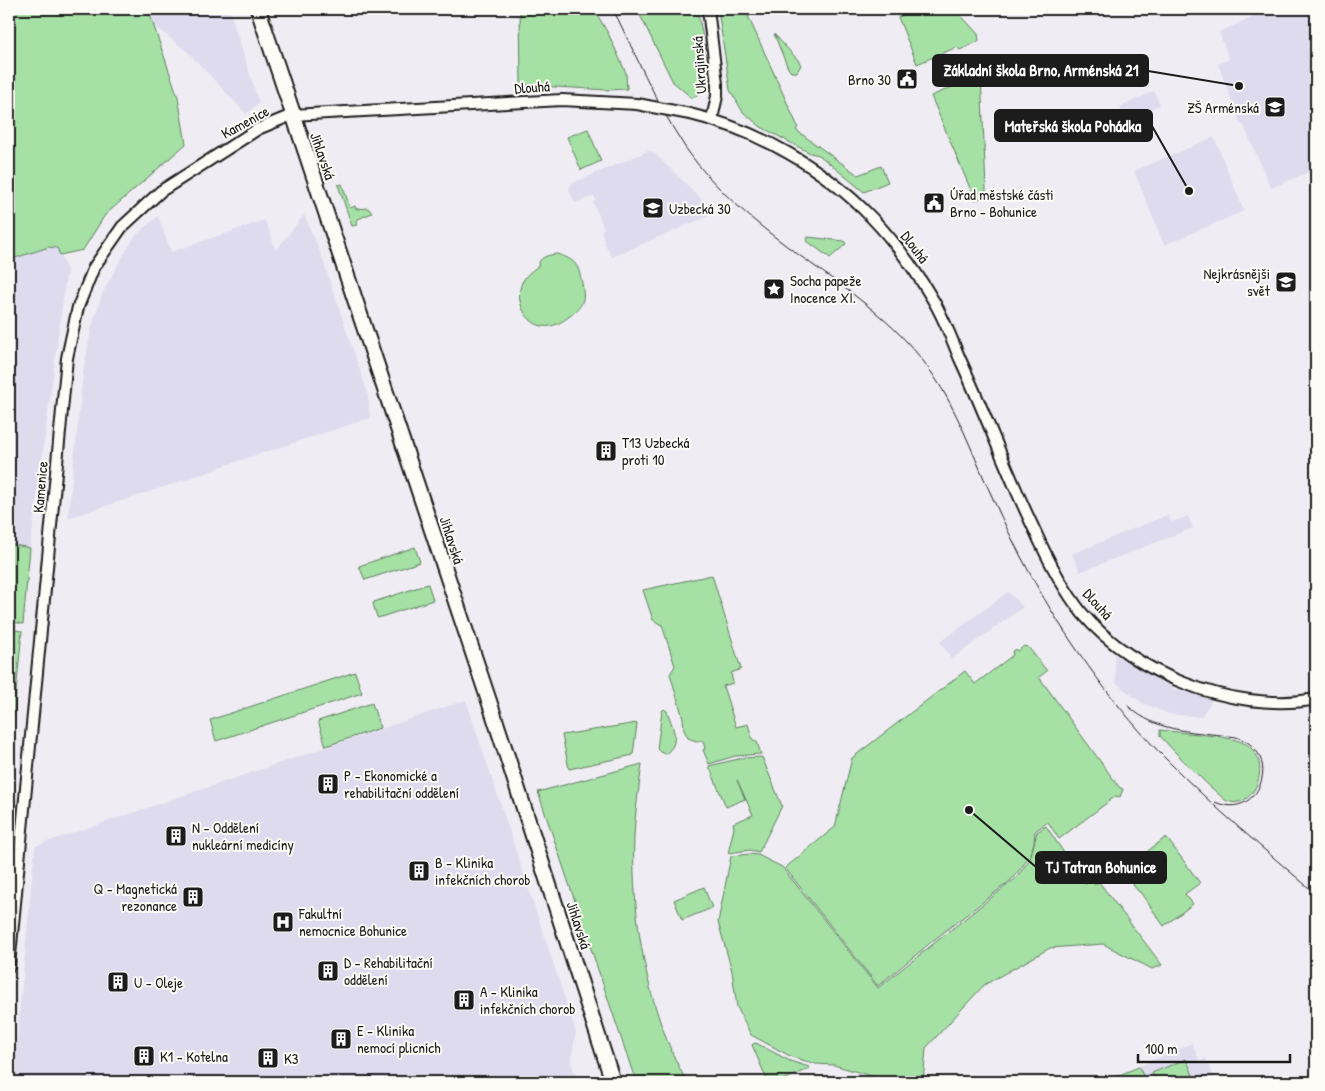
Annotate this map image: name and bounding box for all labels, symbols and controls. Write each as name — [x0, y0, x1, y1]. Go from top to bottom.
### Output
street label: Ukrajinská — [687, 35, 711, 95]
callout: Základní škola Brno, Arménská 21 — [933, 55, 1148, 86]
text: Základní škola Brno, Arménská 21 — [943, 59, 1139, 81]
public building icon: Brno 30 — [895, 67, 919, 91]
place label: Brno 30 — [848, 69, 891, 90]
street label: Dlouhá — [514, 75, 550, 99]
school or university icon: ZŠ Arménská — [1263, 95, 1287, 119]
place label: ZŠ Arménská — [1187, 97, 1259, 118]
street label: Kamenice — [217, 100, 273, 144]
callout: Mateřská škola Pohádka — [995, 110, 1152, 141]
text: Mateřská škola Pohádka — [1005, 115, 1142, 137]
street label: Jihlavská — [305, 129, 341, 183]
place label: Úřad městské části Brno - Bohunice — [950, 184, 1054, 222]
public building icon: Úřad městské části Brno - Bohunice — [922, 191, 946, 215]
school or university icon: Uzbecká 30 — [641, 196, 665, 220]
place label: Uzbecká 30 — [669, 198, 731, 219]
street label: Dlouhá — [896, 227, 934, 268]
place label: Nejkrásnějši svět — [1203, 263, 1271, 301]
place label: Socha papeže Inocence XI. — [790, 270, 861, 308]
school or university icon: Nejkrásnějši svět — [1274, 270, 1298, 294]
place icon: Socha papeže Inocence XI. — [762, 277, 786, 301]
place label: T13 Uzbecká proti 10 — [622, 432, 690, 470]
building icon: T13 Uzbecká proti 10 — [594, 439, 618, 463]
street label: Kamenice — [27, 460, 53, 514]
street label: Jihlavská — [434, 513, 470, 567]
street label: Dlouhá — [1078, 584, 1118, 624]
place label: P - Ekonomické a rehabilitační oddělení — [344, 765, 459, 803]
building icon: P - Ekonomické a rehabilitační oddělení — [316, 772, 340, 796]
place label: N - Oddělení nukleární medicíny — [192, 817, 294, 855]
building icon: N - Oddělení nukleární medicíny — [164, 824, 188, 848]
place label: B - Klinika infekčních chorob — [435, 852, 530, 890]
callout: TJ Tatran Bohunice — [1036, 852, 1166, 883]
text: TJ Tatran Bohunice — [1045, 856, 1157, 878]
building icon: B - Klinika infekčních chorob — [407, 859, 431, 883]
place label: Q - Magnetická rezonance — [94, 878, 177, 916]
building icon: Q - Magnetická rezonance — [181, 885, 205, 909]
street label: Jihlavská — [561, 898, 597, 952]
place label: Fakultní nemocnice Bohunice — [298, 903, 407, 941]
hospital icon: Fakultní nemocnice Bohunice — [271, 910, 295, 934]
place label: D - Rehabilitační oddělení — [344, 952, 433, 990]
building icon: D - Rehabilitační oddělení — [316, 959, 340, 983]
building icon: U - Oleje — [106, 970, 130, 994]
place label: U - Oleje — [134, 972, 183, 993]
place label: A - Klinika infekčních chorob — [480, 981, 575, 1019]
building icon: A - Klinika infekčních chorob — [452, 988, 476, 1012]
place label: E - Klinika nemocí plicních — [357, 1020, 440, 1058]
building icon: E - Klinika nemocí plicních — [329, 1027, 353, 1051]
scale bar — [1138, 1031, 1290, 1063]
text: 100 m — [1145, 1038, 1178, 1059]
building icon: K1 - Kotelna — [132, 1044, 156, 1068]
place label: K1 - Kotelna — [160, 1046, 228, 1067]
building icon: K3 — [256, 1046, 280, 1070]
place label: K3 — [284, 1048, 299, 1069]

